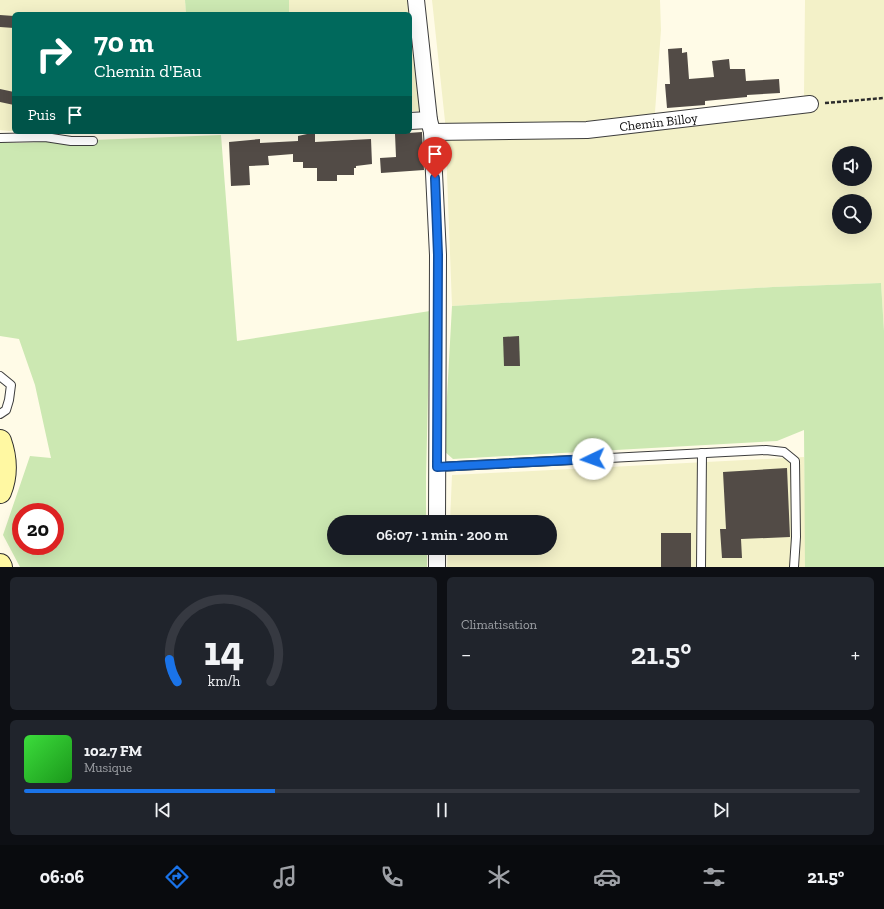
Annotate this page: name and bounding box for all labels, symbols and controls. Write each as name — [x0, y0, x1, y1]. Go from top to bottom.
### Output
text: 70 m — [94, 26, 154, 59]
icon: right — [28, 28, 80, 80]
text: Chemin d'Eau — [94, 60, 202, 82]
icon: arrive — [64, 104, 86, 126]
text: Puis — [28, 106, 56, 124]
street label: Chemin Billoy — [619, 110, 699, 134]
pin — [418, 137, 452, 178]
icon: arrive — [424, 143, 446, 165]
map controls — [832, 146, 872, 234]
button: sound — [832, 146, 872, 186]
button: search — [832, 194, 872, 234]
position arrow — [572, 438, 614, 480]
speed limit sign: 20 — [12, 503, 64, 555]
text: 06:07 · 1 min · 200 m — [376, 526, 508, 544]
text: Climatisation — [461, 617, 537, 632]
text: 14 — [203, 625, 244, 675]
text: 21.5° — [630, 636, 692, 672]
text: − — [461, 641, 471, 668]
text: + — [851, 641, 860, 668]
text: km/h — [207, 672, 240, 689]
text: 102.7 FM — [84, 742, 142, 760]
text: Musique — [84, 760, 132, 775]
icon: previous — [152, 799, 174, 821]
icon: pause — [431, 799, 453, 821]
icon: next — [710, 799, 732, 821]
icon: directions — [163, 863, 191, 891]
icon: music — [271, 863, 299, 891]
icon: phone — [378, 863, 406, 891]
icon: climate — [485, 863, 513, 891]
icon: car — [593, 863, 621, 891]
icon: filters — [700, 863, 728, 891]
text: 06:06 — [40, 866, 84, 888]
text: 21.5° — [807, 866, 844, 888]

